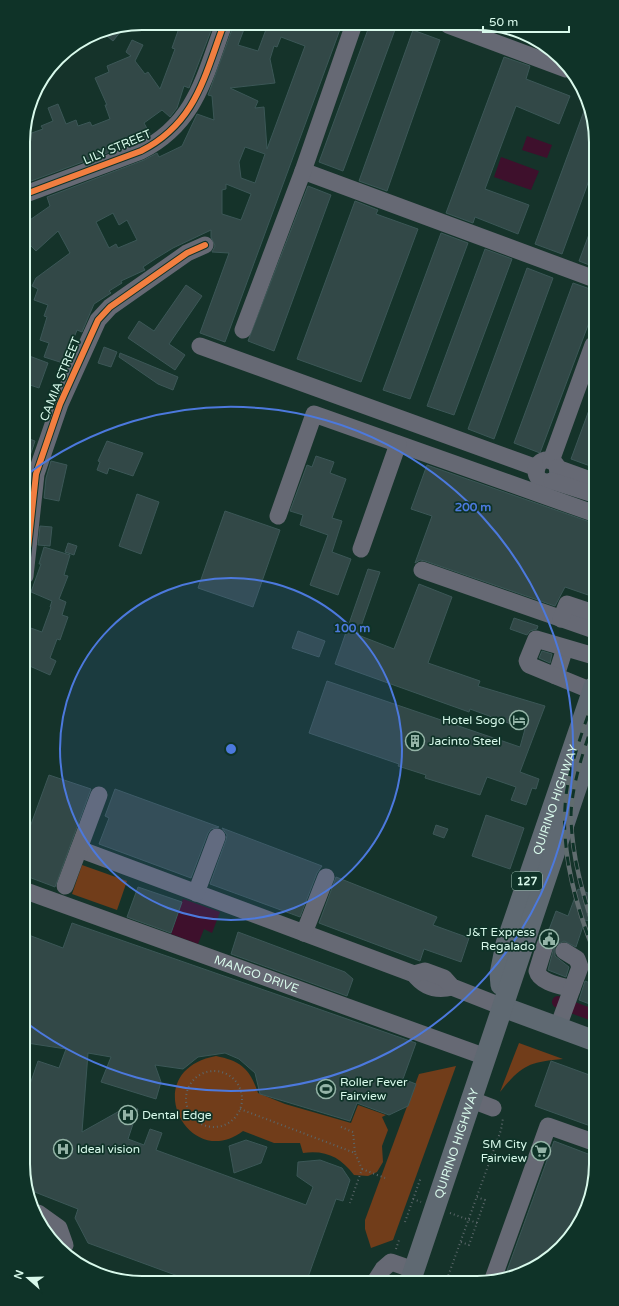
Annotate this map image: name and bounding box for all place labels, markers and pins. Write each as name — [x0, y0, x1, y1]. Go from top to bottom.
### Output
hotel icon: Hotel Sogo — [508, 709, 530, 731]
place label: Hotel Sogo — [442, 713, 505, 727]
building icon: Jacinto Steel — [404, 730, 426, 752]
place label: Jacinto Steel — [429, 734, 501, 748]
centre of rings — [224, 742, 238, 756]
place label: J&T Express Regalado — [466, 925, 535, 953]
public building icon: J&T Express Regalado — [538, 928, 560, 950]
place label: Roller Fever Fairview — [340, 1075, 408, 1103]
sports icon: Roller Fever Fairview — [315, 1078, 337, 1100]
hospital icon: Dental Edge — [117, 1104, 139, 1126]
place label: Dental Edge — [142, 1108, 212, 1122]
place label: SM City Fairview — [481, 1137, 528, 1165]
hospital icon: Ideal vision — [52, 1138, 74, 1160]
supermarket icon: SM City Fairview — [530, 1140, 552, 1162]
place label: Ideal vision — [77, 1142, 140, 1156]

